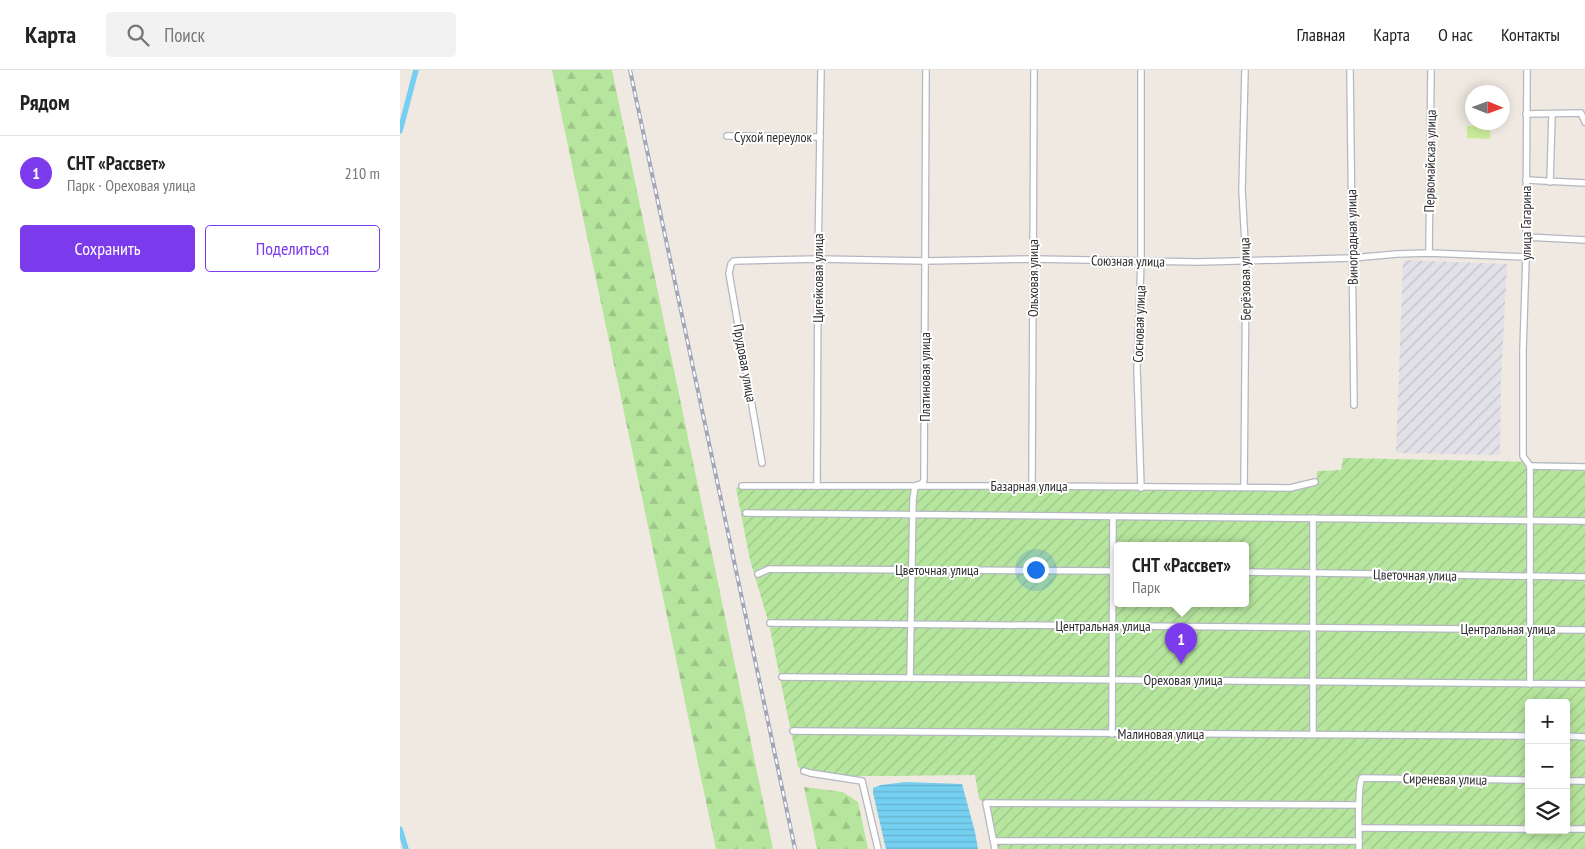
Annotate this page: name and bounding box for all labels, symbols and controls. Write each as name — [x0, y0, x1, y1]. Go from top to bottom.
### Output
search box — [106, 12, 456, 57]
text: Карта — [25, 19, 76, 50]
icon: search — [124, 21, 152, 49]
text: Поиск — [164, 23, 205, 47]
text: Главная — [1297, 23, 1345, 46]
text: Карта — [1373, 23, 1410, 46]
text: О нас — [1438, 23, 1473, 46]
text: Контакты — [1501, 23, 1560, 46]
north arrow — [1465, 85, 1510, 130]
text: Рядом — [20, 89, 70, 116]
street label: Первомайская улица — [1420, 109, 1440, 213]
street label: Сухой переулок — [734, 128, 813, 146]
text: СНТ «Рассвет» — [67, 151, 166, 175]
text: 1 — [32, 163, 40, 183]
text: 210 m — [345, 163, 380, 183]
text: Парк · Ореховая улица — [67, 175, 196, 195]
street label: улица Гагарина — [1517, 186, 1535, 260]
street label: Виноградная улица — [1342, 189, 1362, 285]
button: Сохранить — [20, 225, 195, 272]
button: Поделиться — [205, 225, 380, 272]
street label: Цигейковая улица — [809, 233, 827, 323]
street label: Берёзовая улица — [1235, 237, 1255, 321]
street label: Ольховая улица — [1024, 239, 1042, 317]
street label: Союзная улица — [1091, 251, 1165, 271]
street label: Сосновая улица — [1129, 285, 1149, 363]
street label: Прудовая улица — [729, 323, 761, 403]
street label: Платиновая улица — [916, 332, 934, 422]
street label: Базарная улица — [990, 477, 1068, 495]
popup — [1114, 542, 1249, 607]
text: СНТ «Рассвет» — [1132, 553, 1231, 577]
your location — [1023, 557, 1049, 583]
street label: Цветочная улица — [895, 561, 979, 579]
street label: Цветочная улица — [1373, 565, 1457, 585]
text: Парк — [1132, 577, 1160, 597]
street label: Центральная улица — [1055, 617, 1151, 635]
street label: Центральная улица — [1460, 620, 1556, 638]
pin: 1 — [1165, 623, 1197, 664]
street label: Ореховая улица — [1143, 671, 1223, 689]
map controls — [1525, 699, 1570, 834]
button: + — [1525, 699, 1570, 744]
street label: Малиновая улица — [1118, 725, 1204, 743]
button: − — [1525, 744, 1570, 789]
street label: Сиреневая улица — [1403, 769, 1487, 789]
button: layers — [1525, 789, 1570, 834]

